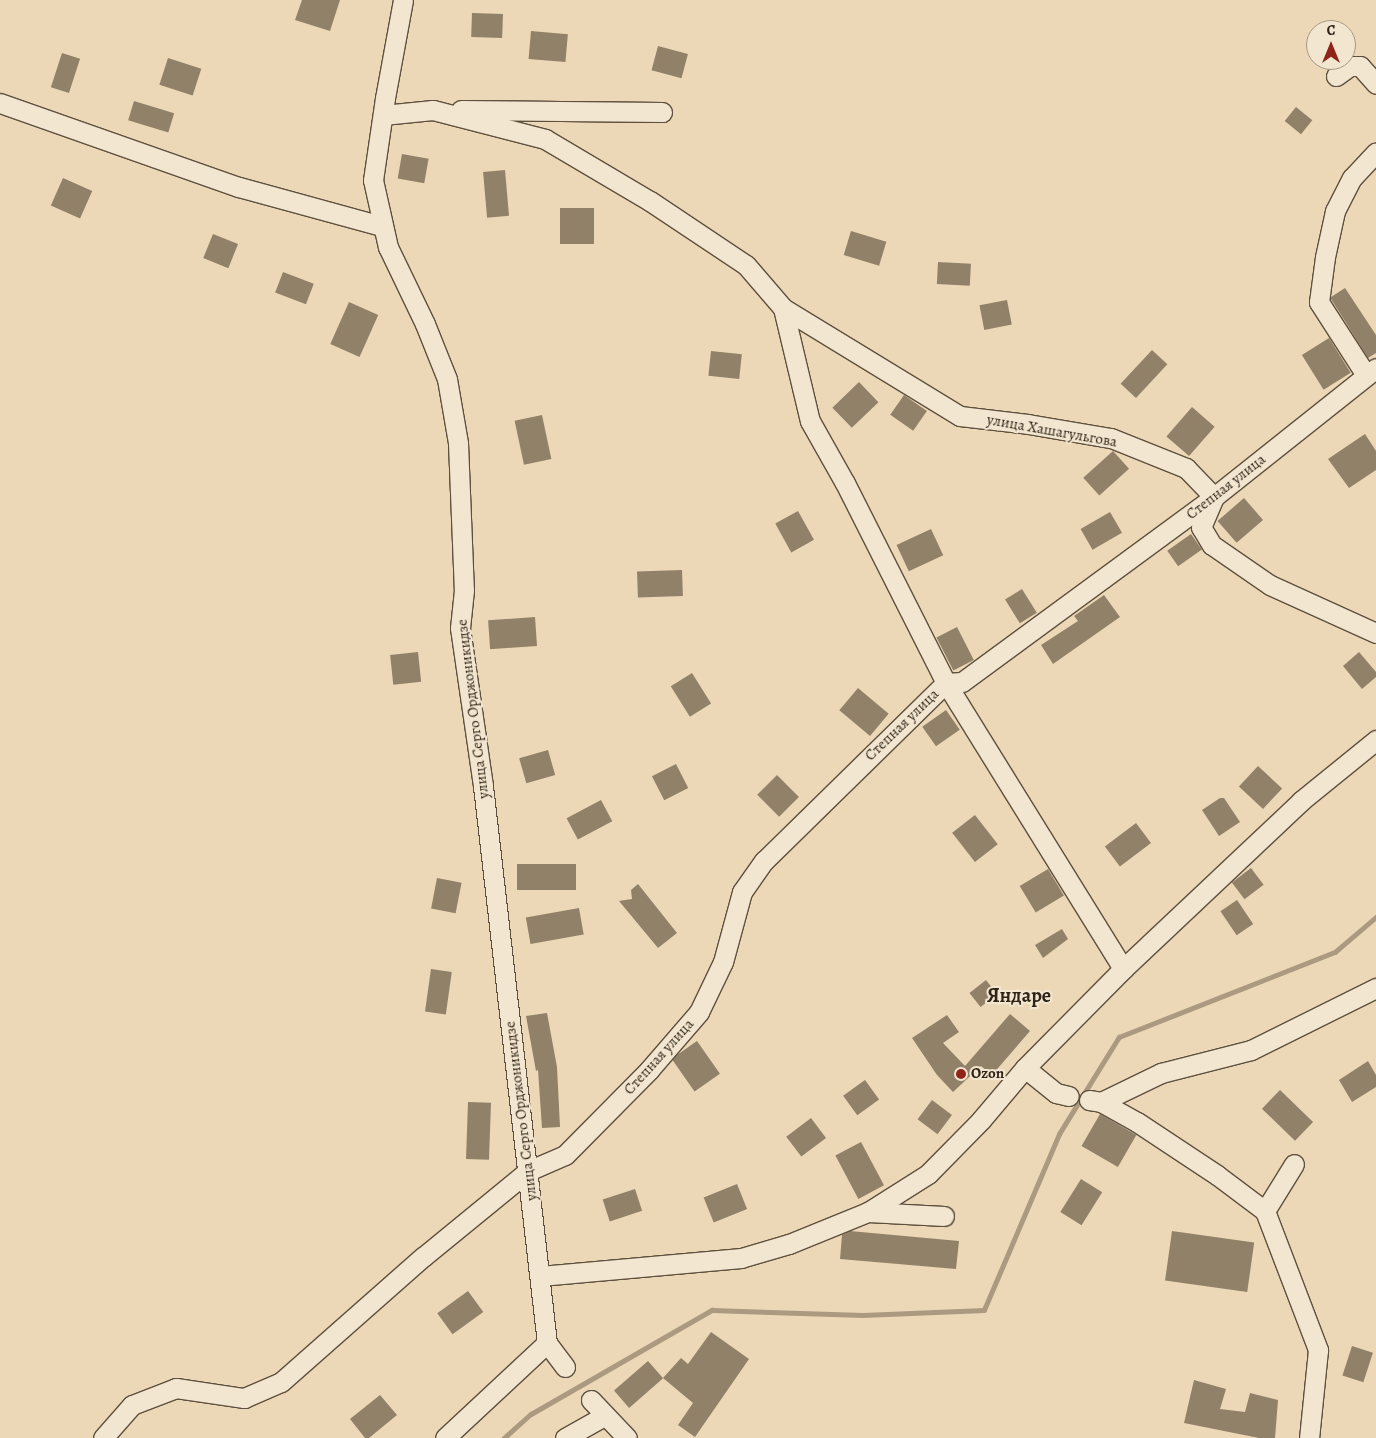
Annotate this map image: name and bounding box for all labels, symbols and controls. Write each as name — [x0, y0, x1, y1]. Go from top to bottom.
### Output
north arrow — [1306, 20, 1356, 70]
text: С — [1327, 21, 1335, 40]
street label: улица Хашагульгова — [985, 411, 1119, 451]
street label: Степная улица — [1183, 450, 1269, 524]
street label: улица Серго Орджоникидзе — [453, 618, 493, 800]
street label: Степная улица — [861, 685, 943, 765]
district label: Яндаре — [987, 983, 1051, 1007]
street label: Степная улица — [620, 1015, 698, 1099]
street label: улица Серго Орджоникидзе — [501, 1020, 541, 1202]
place label: Ozon — [971, 1065, 1004, 1083]
marker: Ozon — [955, 1068, 967, 1080]

